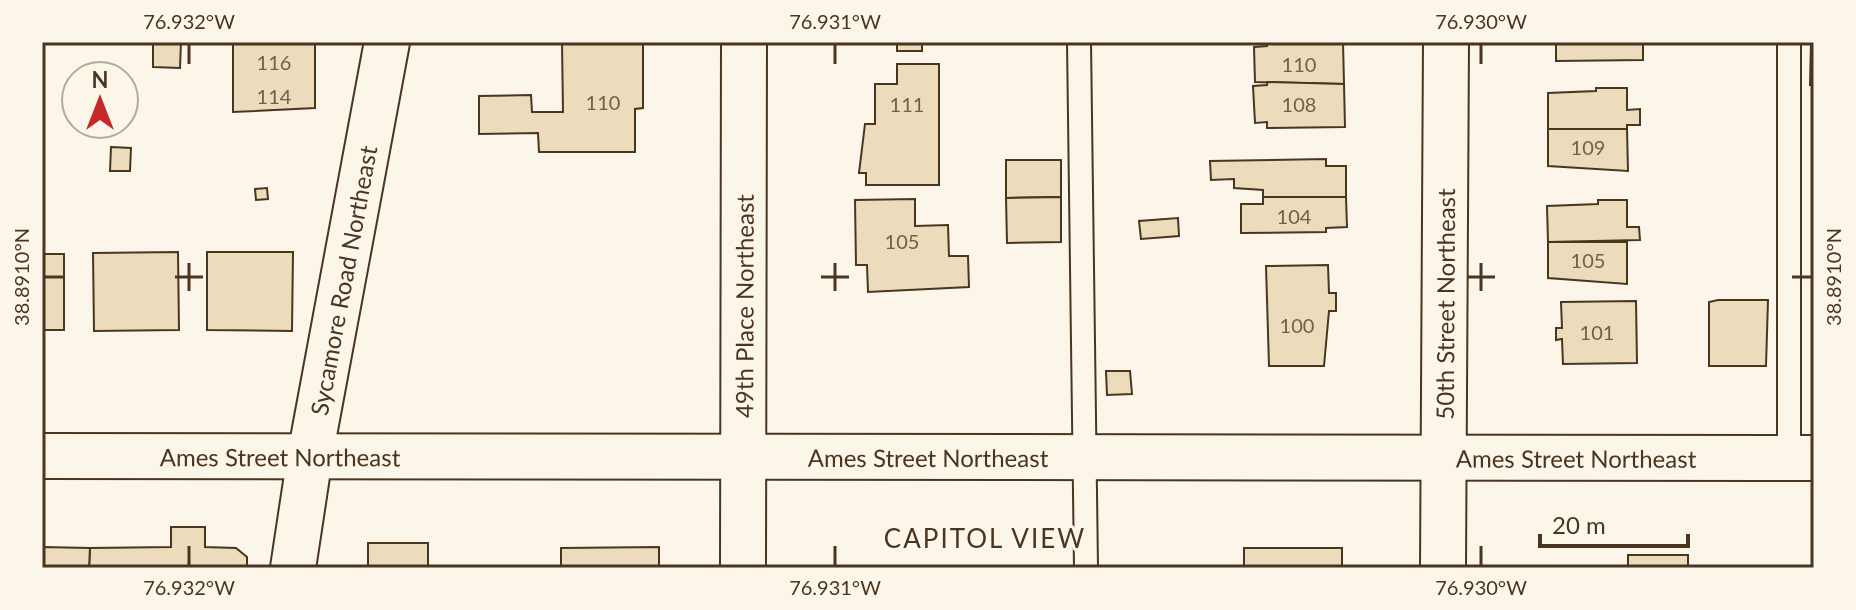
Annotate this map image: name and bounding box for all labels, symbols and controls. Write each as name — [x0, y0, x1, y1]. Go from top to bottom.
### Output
text: 76.932°W — [143, 9, 235, 33]
text: 76.931°W — [789, 9, 881, 33]
text: 76.930°W — [1435, 9, 1527, 33]
house number: 116 — [257, 50, 291, 74]
house number: 110 — [1282, 52, 1316, 76]
north arrow — [60, 60, 140, 140]
text: N — [92, 66, 108, 93]
house number: 114 — [257, 84, 292, 108]
house number: 110 — [586, 90, 620, 114]
house number: 111 — [890, 92, 924, 116]
house number: 108 — [1282, 92, 1316, 116]
house number: 109 — [1571, 135, 1605, 159]
street label: Sycamore Road Northeast — [303, 143, 382, 417]
street label: 50th Street Northeast — [1429, 188, 1460, 420]
street label: 49th Place Northeast — [729, 194, 758, 418]
house number: 104 — [1277, 204, 1312, 228]
text: 38.8910°N — [9, 228, 33, 326]
text: 38.8910°N — [1821, 228, 1845, 326]
house number: 105 — [885, 229, 919, 253]
house number: 105 — [1571, 248, 1605, 272]
house number: 100 — [1280, 313, 1314, 337]
house number: 101 — [1580, 320, 1614, 344]
street label: Ames Street Northeast — [160, 442, 401, 471]
street label: Ames Street Northeast — [808, 442, 1049, 472]
street label: Ames Street Northeast — [1456, 443, 1697, 472]
scale bar — [1540, 498, 1688, 548]
text: 20 m — [1552, 510, 1606, 539]
district label: CAPITOL VIEW — [884, 522, 1086, 554]
text: 76.932°W — [143, 575, 235, 599]
text: 76.931°W — [789, 575, 881, 599]
text: 76.930°W — [1435, 575, 1527, 599]

